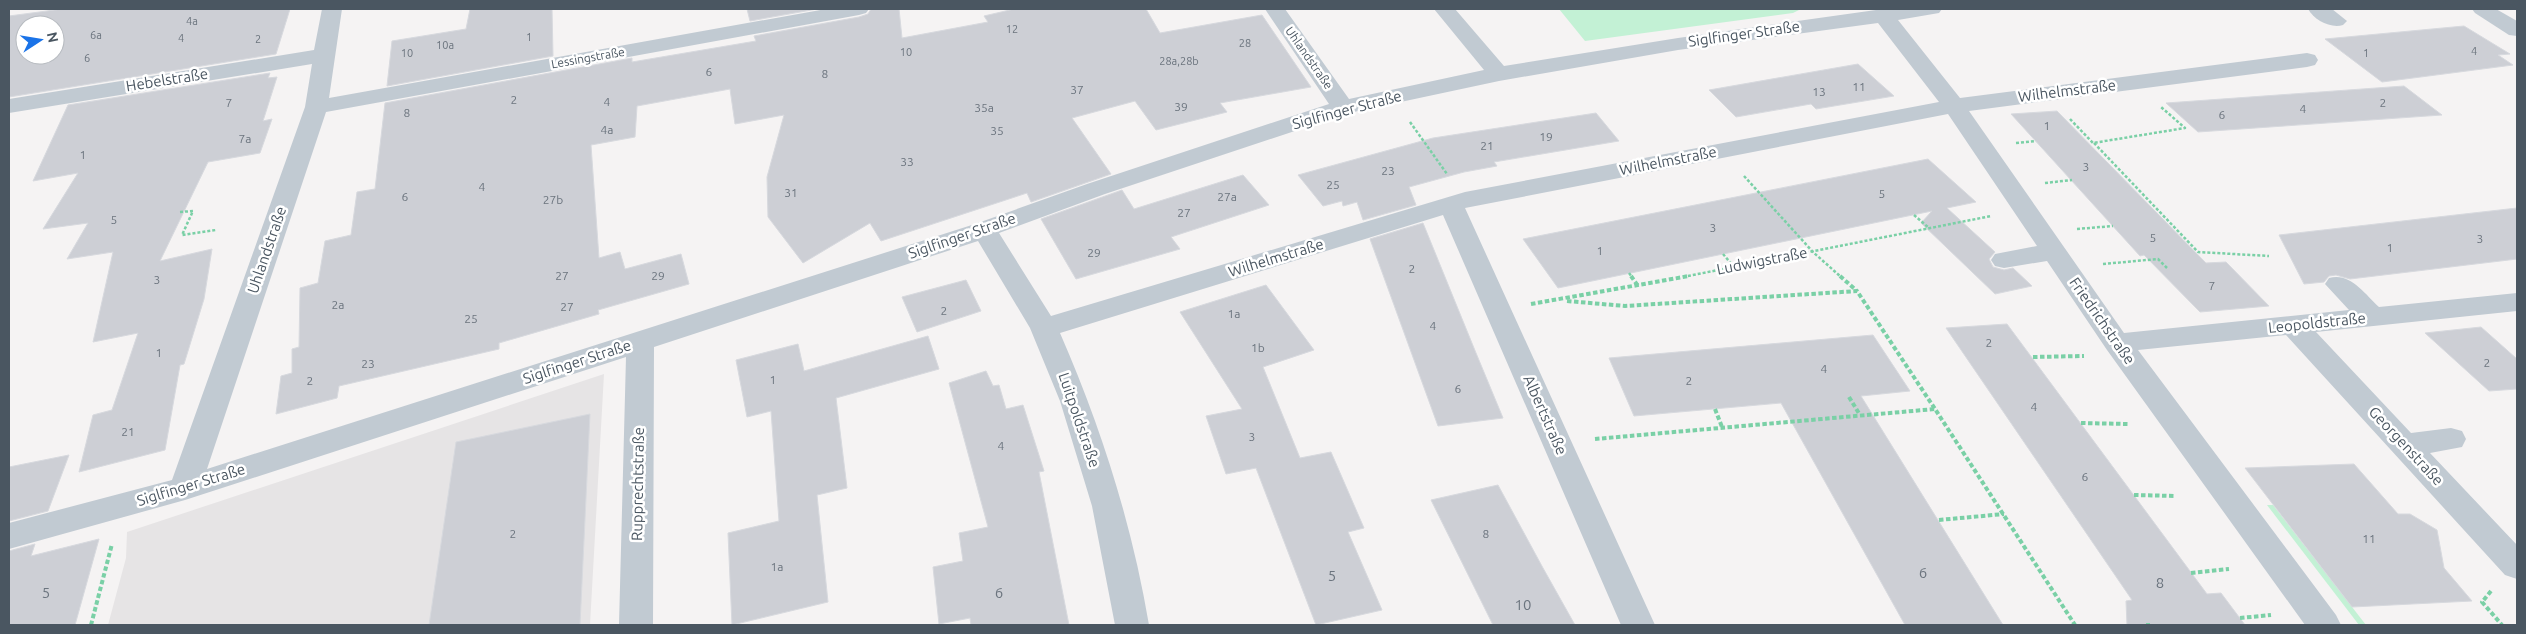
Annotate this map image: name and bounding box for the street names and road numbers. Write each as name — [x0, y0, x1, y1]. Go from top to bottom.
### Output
street label: Siglfinger Straße — [1687, 17, 1801, 50]
street label: Uhlandstraße — [1283, 24, 1336, 91]
street label: Lessingstraße — [550, 45, 626, 70]
street label: Hebelstraße — [125, 65, 209, 94]
street label: Wilhelmstraße — [2017, 76, 2117, 105]
street label: Siglfinger Straße — [1290, 87, 1403, 132]
street label: Wilhelmstraße — [1618, 143, 1718, 178]
street label: Uhlandstraße — [244, 204, 289, 296]
street label: Siglfinger Straße — [906, 209, 1018, 262]
street label: Wilhelmstraße — [1226, 235, 1325, 280]
street label: Ludwigstraße — [1715, 243, 1809, 278]
street label: Friedrichstraße — [2066, 274, 2139, 367]
street label: Leopoldstraße — [2267, 309, 2367, 336]
street label: Siglfinger Straße — [521, 336, 633, 387]
street label: Luitpoldstraße — [1055, 370, 1104, 469]
street label: Albertstraße — [1520, 372, 1571, 457]
street label: Georgenstraße — [2366, 403, 2447, 488]
street label: Rupprechtstraße — [628, 427, 647, 541]
street label: Siglfinger Straße — [135, 460, 247, 509]

